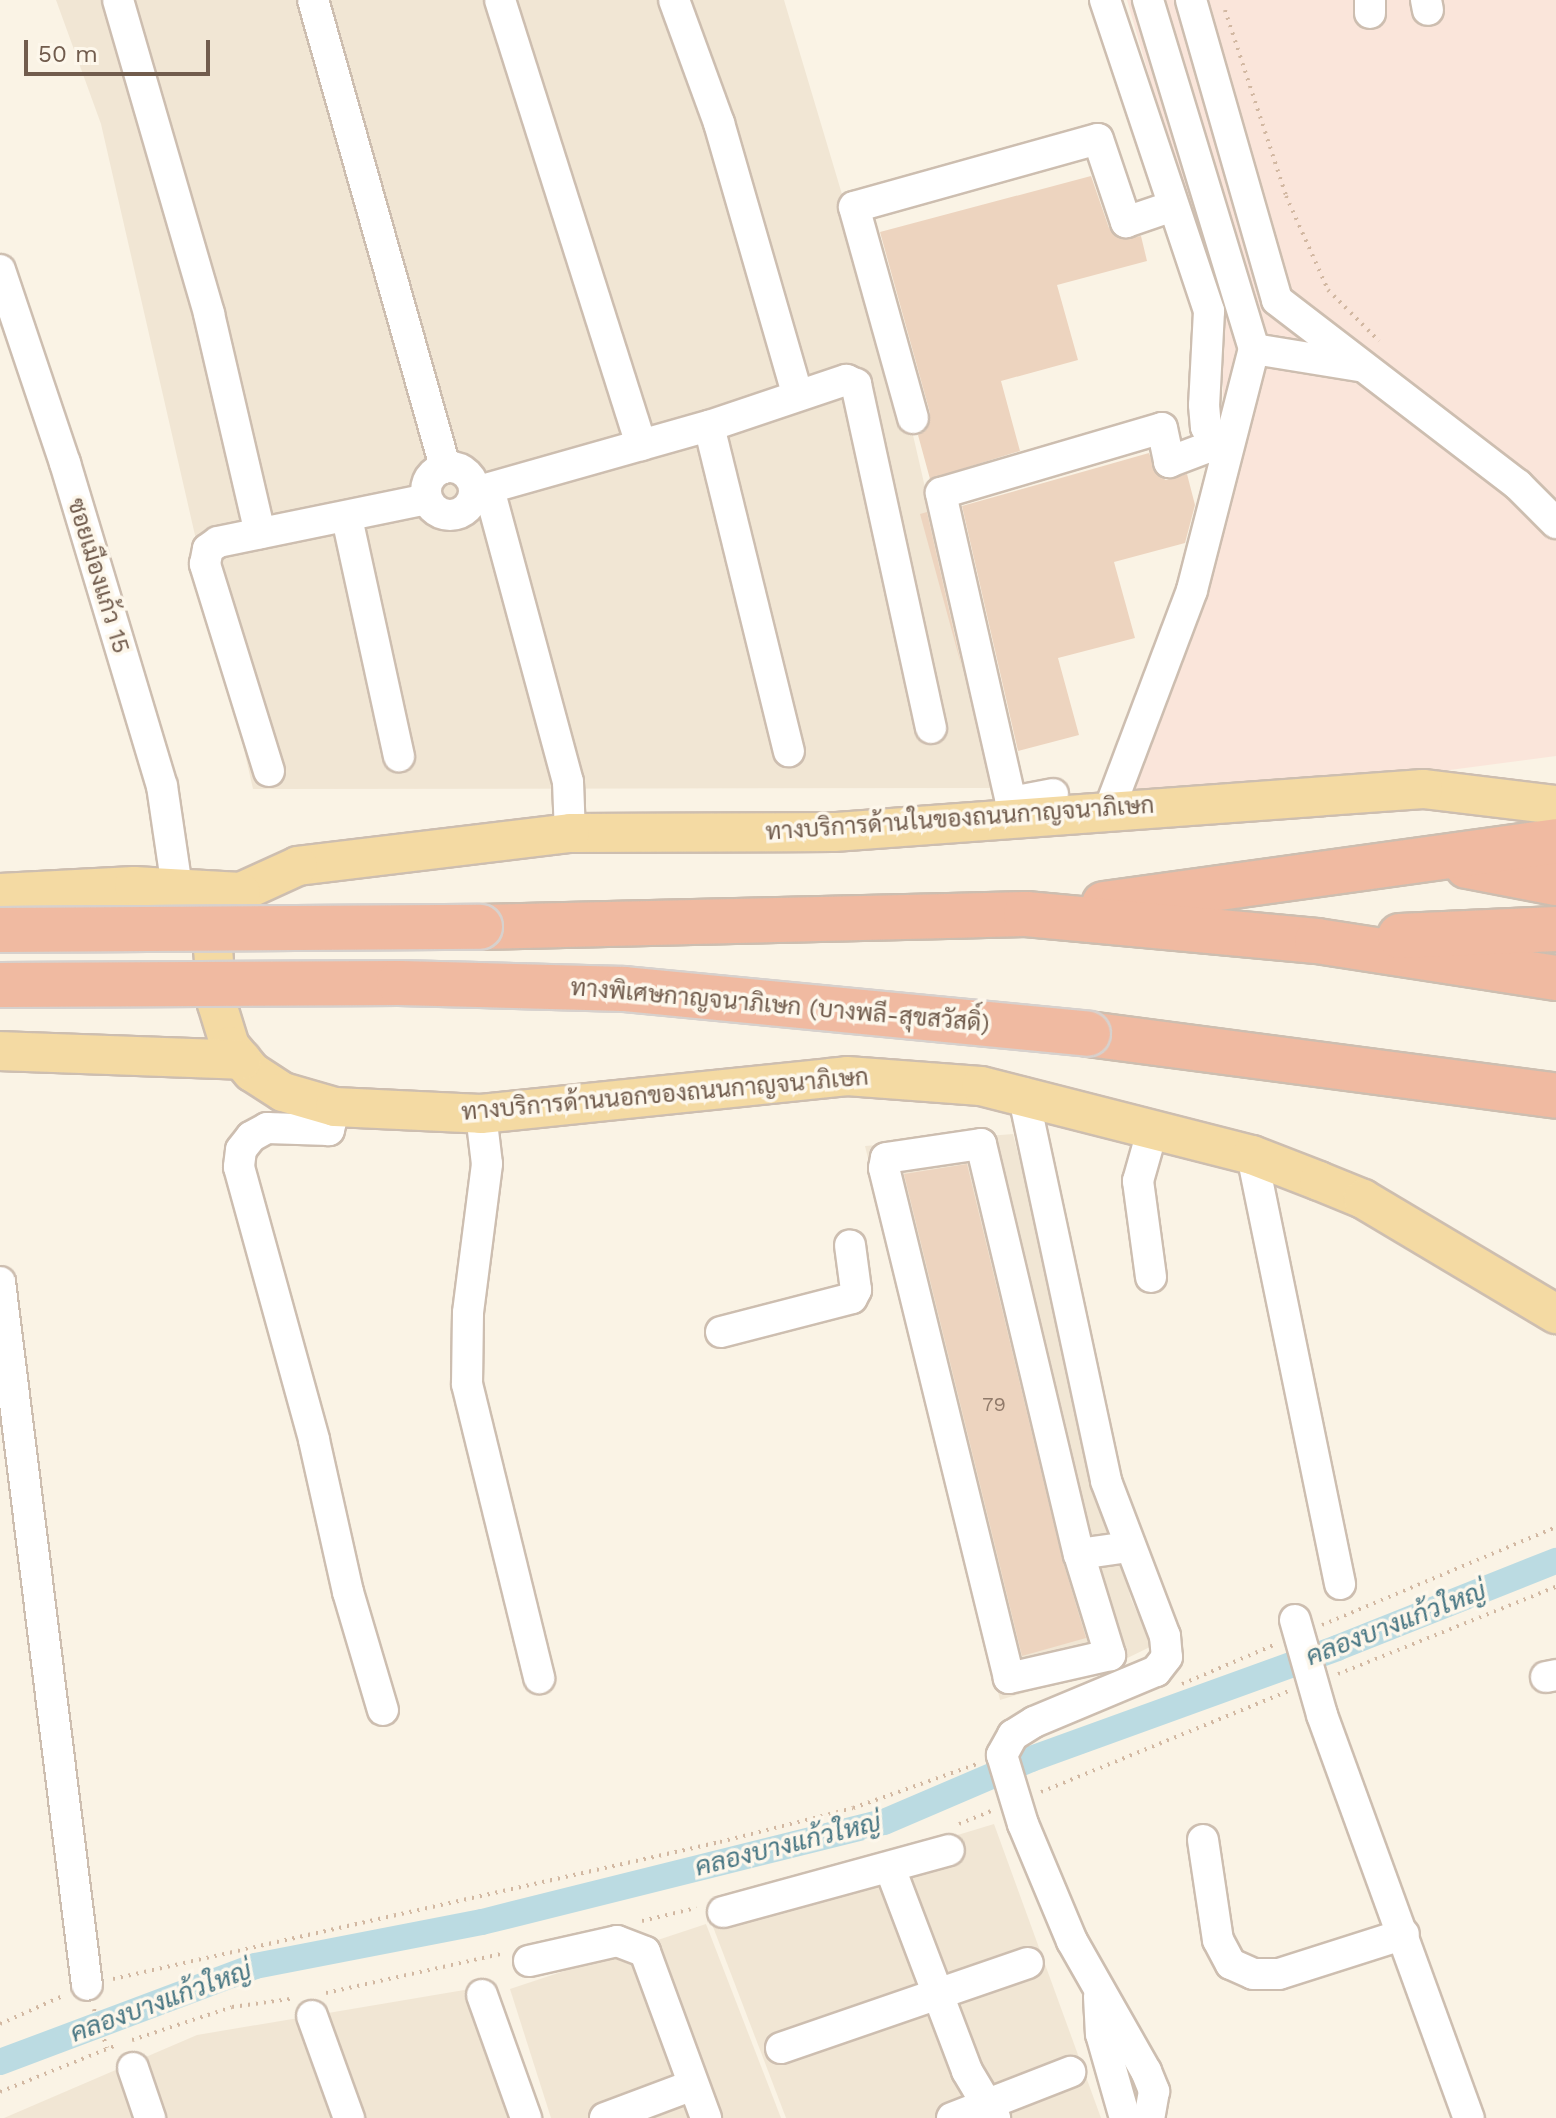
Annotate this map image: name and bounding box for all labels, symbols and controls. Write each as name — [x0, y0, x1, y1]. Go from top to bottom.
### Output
scale bar — [28, 24, 214, 74]
text: 50 m — [38, 40, 98, 68]
street label: ซอยเมืองแก้ว 15 — [61, 495, 135, 657]
street label: ทางบริการด้านในของถนนกาญจนาภิเษก — [765, 791, 1155, 847]
street label: ทางพิเศษกาญจนาภิเษก (บางพลี-สุขสวัสดิ์) — [569, 973, 991, 1039]
street label: ทางบริการด้านนอกของถนนกาญจนาภิเษก — [460, 1063, 870, 1127]
house number: 79 — [982, 1392, 1006, 1416]
water label: คลองบางแก้วใหญ่ — [1301, 1575, 1491, 1673]
water label: คลองบางแก้วใหญ่ — [692, 1807, 884, 1883]
water label: คลองบางแก้วใหญ่ — [66, 1955, 256, 2049]

